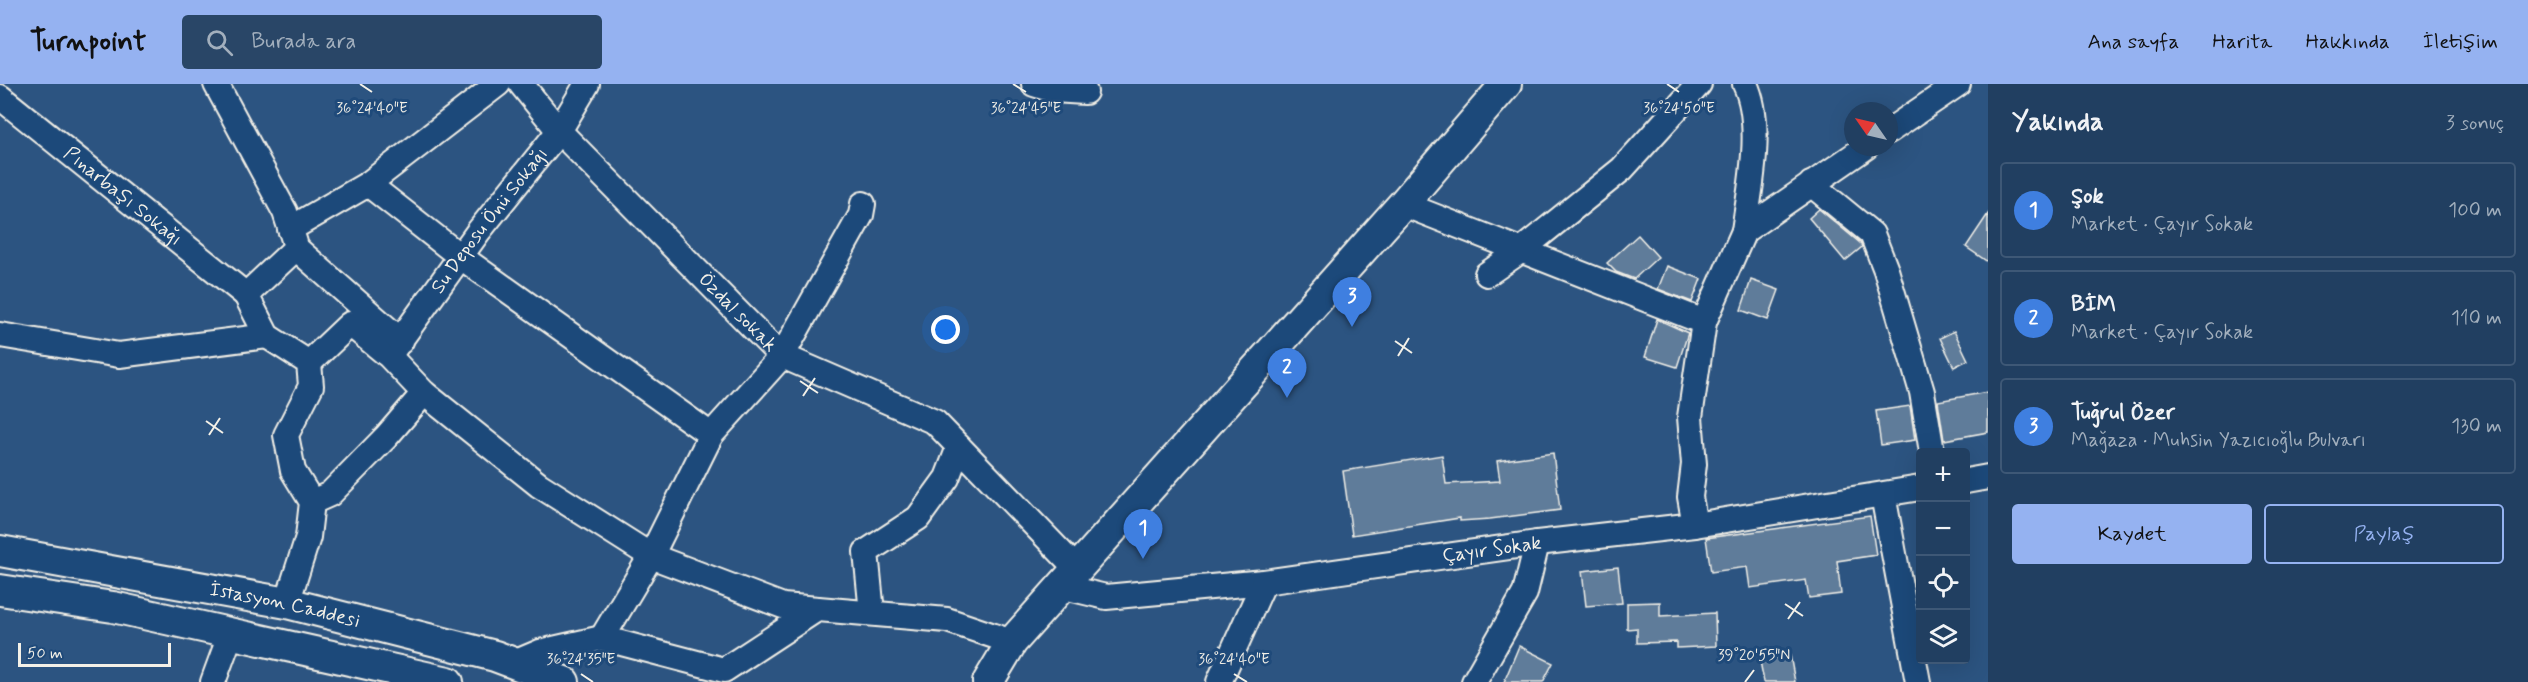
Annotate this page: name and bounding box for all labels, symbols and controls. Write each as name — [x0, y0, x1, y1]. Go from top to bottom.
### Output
search box — [182, 15, 602, 69]
text: Turnpoint — [30, 24, 146, 61]
icon: search — [203, 26, 236, 59]
text: Burada ara — [251, 28, 356, 56]
text: Ana sayfa — [2087, 28, 2179, 56]
text: Harita — [2212, 28, 2272, 56]
text: Hakkında — [2305, 28, 2390, 56]
text: İletişim — [2423, 28, 2498, 56]
text: 36°24'40"E — [336, 99, 408, 119]
text: 36°24'45"E — [991, 99, 1062, 119]
text: 36°24'50"E — [1643, 99, 1715, 119]
north arrow — [1844, 102, 1898, 156]
text: Yakında — [2012, 106, 2104, 140]
text: 3 sonuç — [2446, 110, 2504, 137]
street label: Pınarbaşı Sokağı — [58, 140, 188, 252]
street label: Su Deposu Önü Sokağı — [424, 142, 554, 299]
text: Şok — [2071, 183, 2104, 211]
text: 1 — [2029, 197, 2038, 224]
text: 100 m — [2448, 197, 2502, 224]
text: Market · Çayır Sokak — [2071, 211, 2253, 238]
street label: Özdal sokak — [692, 266, 783, 358]
pin: 3 — [1332, 278, 1372, 327]
text: BİM — [2071, 291, 2116, 319]
text: 2 — [2029, 305, 2038, 332]
text: 110 m — [2451, 305, 2502, 332]
your location — [931, 315, 960, 344]
text: Market · Çayır Sokak — [2071, 319, 2253, 346]
pin: 2 — [1268, 348, 1306, 398]
text: Tuğrul Özer — [2071, 399, 2175, 427]
text: 3 — [2029, 413, 2038, 440]
text: 130 m — [2451, 413, 2502, 440]
text: Mağaza · Muhsin Yazıcıoğlu Bulvarı — [2071, 427, 2366, 454]
map controls — [1916, 448, 1970, 664]
button: + — [1916, 448, 1970, 502]
button: − — [1916, 502, 1970, 556]
button: Kaydet — [2012, 504, 2252, 564]
button: Paylaş — [2264, 504, 2504, 564]
pin: 1 — [1124, 510, 1162, 559]
street label: Çayır Sokak — [1440, 529, 1543, 570]
button: locate — [1916, 556, 1970, 610]
street label: İstasyon Caddesi — [208, 576, 363, 635]
button: layers — [1916, 610, 1970, 664]
scale bar — [18, 640, 171, 668]
text: 50 m — [27, 643, 63, 664]
text: 39°20'55"N — [1718, 646, 1790, 666]
text: 36°24'35"E — [547, 650, 616, 670]
text: 36°24'40"E — [1198, 650, 1270, 670]

